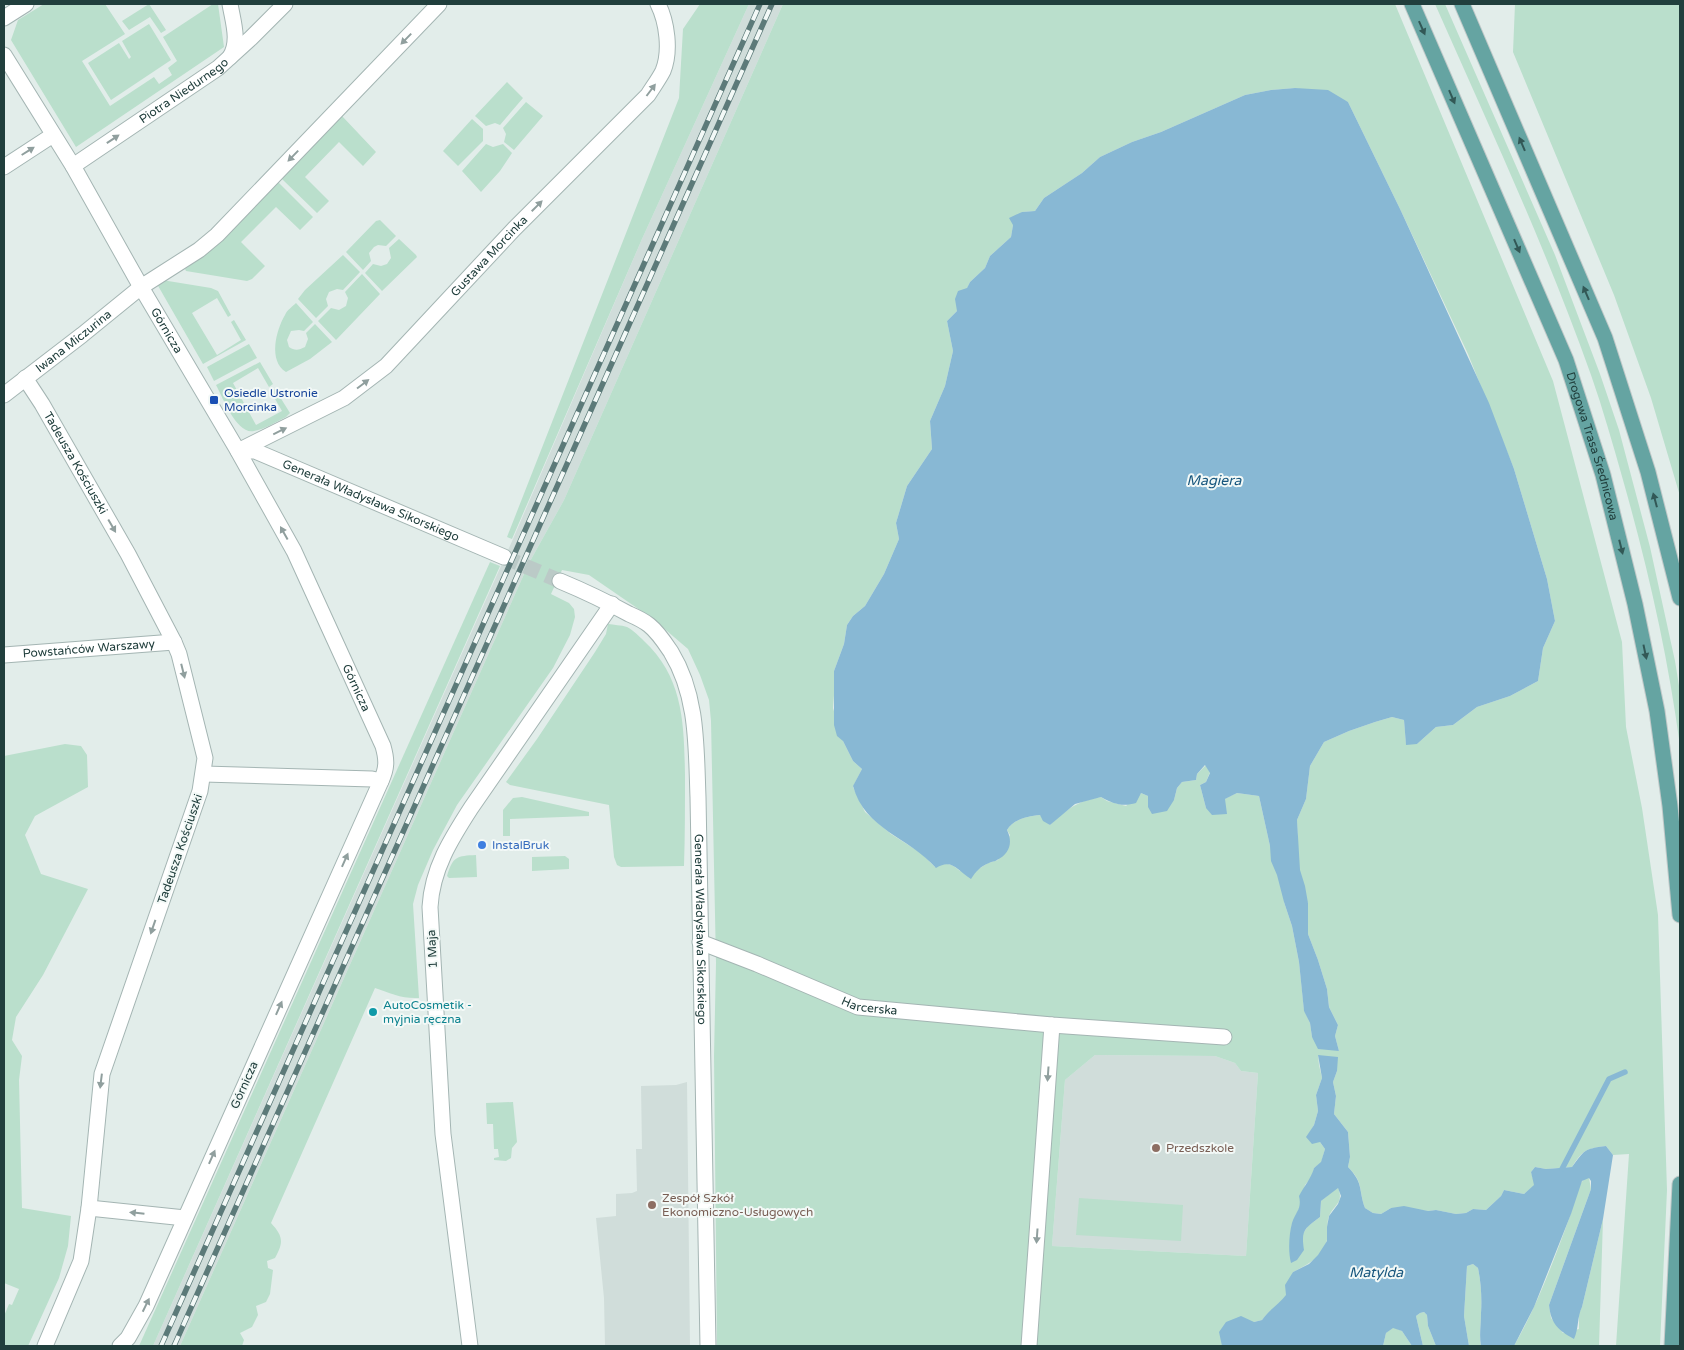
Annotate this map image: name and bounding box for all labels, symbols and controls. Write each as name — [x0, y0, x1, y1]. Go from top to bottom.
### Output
one-way arrow — [1419, 21, 1427, 35]
one-way arrow — [400, 33, 412, 45]
street label: Piotra Niedurnego — [137, 55, 231, 126]
one-way arrow — [646, 83, 656, 97]
one-way arrow — [1449, 90, 1457, 104]
one-way arrow — [106, 134, 120, 144]
one-way arrow — [1518, 137, 1526, 151]
one-way arrow — [22, 146, 35, 156]
one-way arrow — [287, 149, 299, 161]
one-way arrow — [531, 200, 543, 212]
street label: Gustawa Morcinka — [448, 213, 530, 299]
one-way arrow — [1513, 239, 1521, 253]
one-way arrow — [1582, 286, 1590, 300]
street label: Górnicza — [148, 305, 186, 356]
street label: Iwana Miczurina — [33, 307, 114, 375]
street label: Drogowa Trasa Średnicowa — [1563, 370, 1621, 522]
one-way arrow — [356, 379, 369, 390]
place label: Osiedle Ustronie Morcinka — [224, 386, 318, 414]
marker: Osiedle Ustronie Morcinka — [208, 394, 220, 406]
street label: Tadeusza Kościuszki — [41, 409, 111, 517]
one-way arrow — [273, 426, 287, 434]
street label: Generała Władysława Sikorskiego — [280, 457, 461, 544]
water label: Magiera — [1187, 472, 1243, 489]
one-way arrow — [1651, 493, 1659, 508]
one-way arrow — [108, 518, 116, 533]
one-way arrow — [280, 526, 288, 540]
one-way arrow — [1617, 540, 1625, 555]
street label: Powstańców Warszawy — [22, 636, 156, 661]
one-way arrow — [1641, 644, 1649, 659]
street label: Górnicza — [340, 662, 373, 714]
one-way arrow — [180, 663, 188, 678]
street label: Tadeusza Kościuszki — [155, 792, 205, 906]
street label: Generała Władysława Sikorskiego — [692, 834, 709, 1025]
place label: InstalBruk — [492, 838, 550, 852]
marker: InstalBruk — [476, 839, 488, 851]
one-way arrow — [342, 853, 350, 867]
one-way arrow — [149, 920, 157, 935]
street label: 1 Maja — [424, 929, 440, 969]
street label: Harcerska — [839, 994, 898, 1018]
place label: AutoCosmetik - myjnia ręczna — [383, 998, 472, 1026]
one-way arrow — [274, 1001, 283, 1016]
marker: AutoCosmetik - myjnia ręczna — [367, 1006, 379, 1018]
street label: Górnicza — [227, 1059, 261, 1111]
one-way arrow — [1043, 1066, 1051, 1082]
one-way arrow — [97, 1073, 105, 1089]
place label: Przedszkole — [1166, 1141, 1234, 1155]
marker: Przedszkole — [1150, 1142, 1162, 1154]
one-way arrow — [209, 1150, 217, 1164]
place label: Zespół Szkół Ekonomiczno-Usługowych — [662, 1191, 813, 1219]
marker: Zespół Szkół Ekonomiczno-Usługowych — [646, 1199, 658, 1211]
one-way arrow — [128, 1209, 144, 1217]
one-way arrow — [1032, 1228, 1040, 1244]
water label: Matylda — [1349, 1264, 1404, 1281]
one-way arrow — [142, 1298, 150, 1312]

